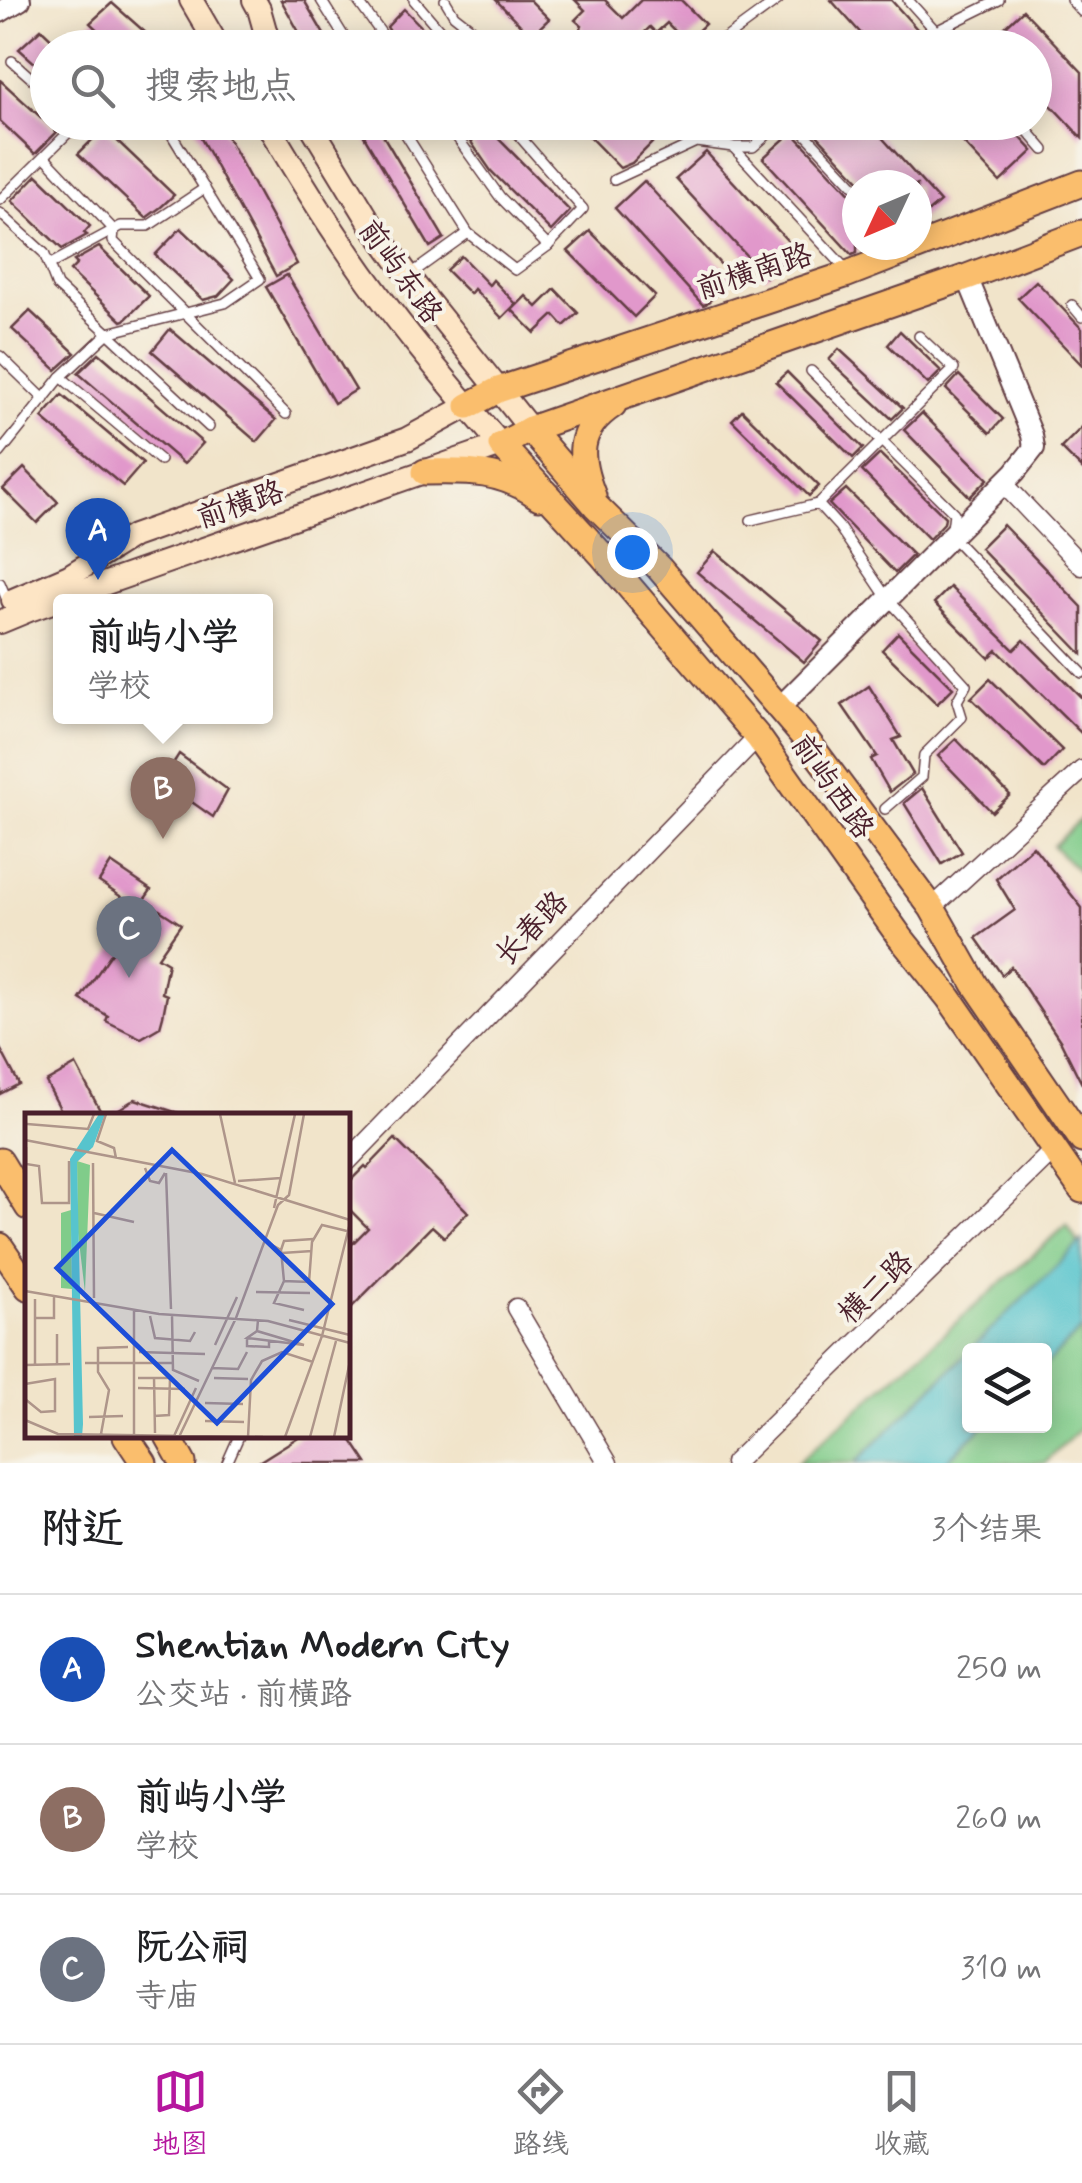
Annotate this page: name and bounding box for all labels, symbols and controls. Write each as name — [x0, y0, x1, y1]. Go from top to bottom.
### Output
search box — [30, 30, 1052, 140]
icon: search — [65, 58, 120, 113]
text: 搜索地点 — [145, 63, 297, 112]
north arrow — [842, 170, 932, 260]
street label: 前屿东路 — [349, 212, 451, 332]
street label: 前横南路 — [691, 235, 818, 310]
street label: 前横路 — [192, 472, 289, 539]
pin: A — [66, 498, 130, 580]
your location — [607, 527, 658, 578]
popup — [53, 594, 273, 724]
text: 前屿小学 — [87, 614, 239, 663]
text: 学校 — [87, 666, 151, 708]
street label: 前屿西路 — [781, 727, 882, 847]
pin: B — [130, 756, 196, 839]
street label: 长春路 — [487, 883, 577, 975]
pin: C — [96, 896, 162, 978]
inset map — [25, 1113, 350, 1438]
street label: 横二路 — [830, 1243, 922, 1333]
map controls — [962, 1343, 1052, 1433]
button: layers — [962, 1343, 1052, 1433]
text: 附近 — [40, 1503, 124, 1558]
text: 3个结果 — [932, 1509, 1042, 1551]
text: Shentian Modern City — [135, 1622, 510, 1671]
text: A — [62, 1648, 83, 1690]
text: 250 m — [956, 1648, 1042, 1690]
text: 公交站 · 前横路 — [135, 1674, 352, 1716]
text: 前屿小学 — [135, 1774, 287, 1823]
text: B — [62, 1798, 83, 1840]
text: 260 m — [955, 1798, 1042, 1840]
text: 学校 — [135, 1826, 199, 1868]
text: 阮公祠 — [135, 1924, 249, 1973]
text: C — [61, 1948, 84, 1990]
text: 310 m — [960, 1948, 1042, 1990]
text: 寺庙 — [135, 1976, 199, 2018]
tab: 地图 — [152, 2064, 208, 2164]
tab: 路线 — [513, 2064, 569, 2164]
tab: 收藏 — [874, 2064, 930, 2164]

